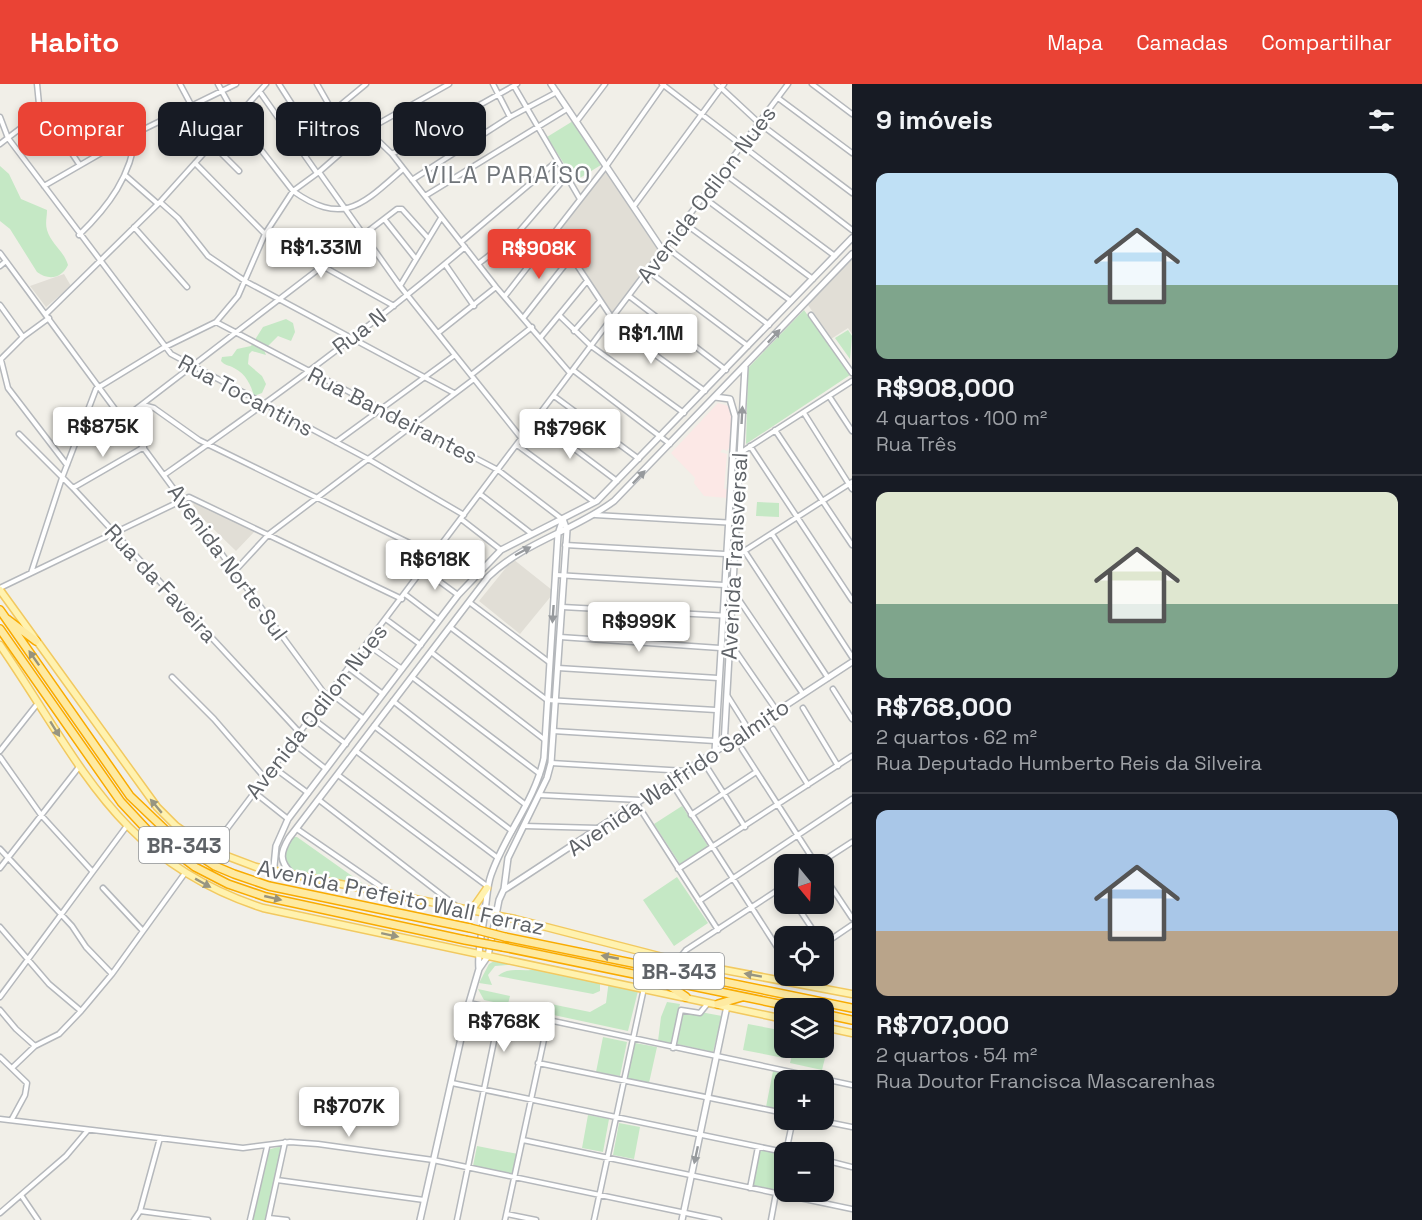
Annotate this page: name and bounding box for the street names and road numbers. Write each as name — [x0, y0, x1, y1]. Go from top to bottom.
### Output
street label: Avenida Odilon Nues — [630, 100, 782, 288]
street label: Rua N — [327, 302, 391, 360]
street label: Rua Tocantins — [174, 348, 318, 442]
street label: Rua Bandeirantes — [303, 360, 483, 470]
street label: Avenida Transversal — [715, 452, 753, 660]
street label: Avenida Norte Sul — [162, 478, 294, 646]
street label: Rua da Faveira — [99, 518, 223, 648]
street label: Avenida Odilon Nues — [239, 618, 393, 804]
street label: Avenida Walfrido Salmito — [562, 692, 794, 862]
road number: BR-343 — [139, 827, 229, 863]
street label: Avenida Prefeito Wall Ferraz — [255, 853, 547, 941]
road number: BR-343 — [634, 953, 724, 989]

